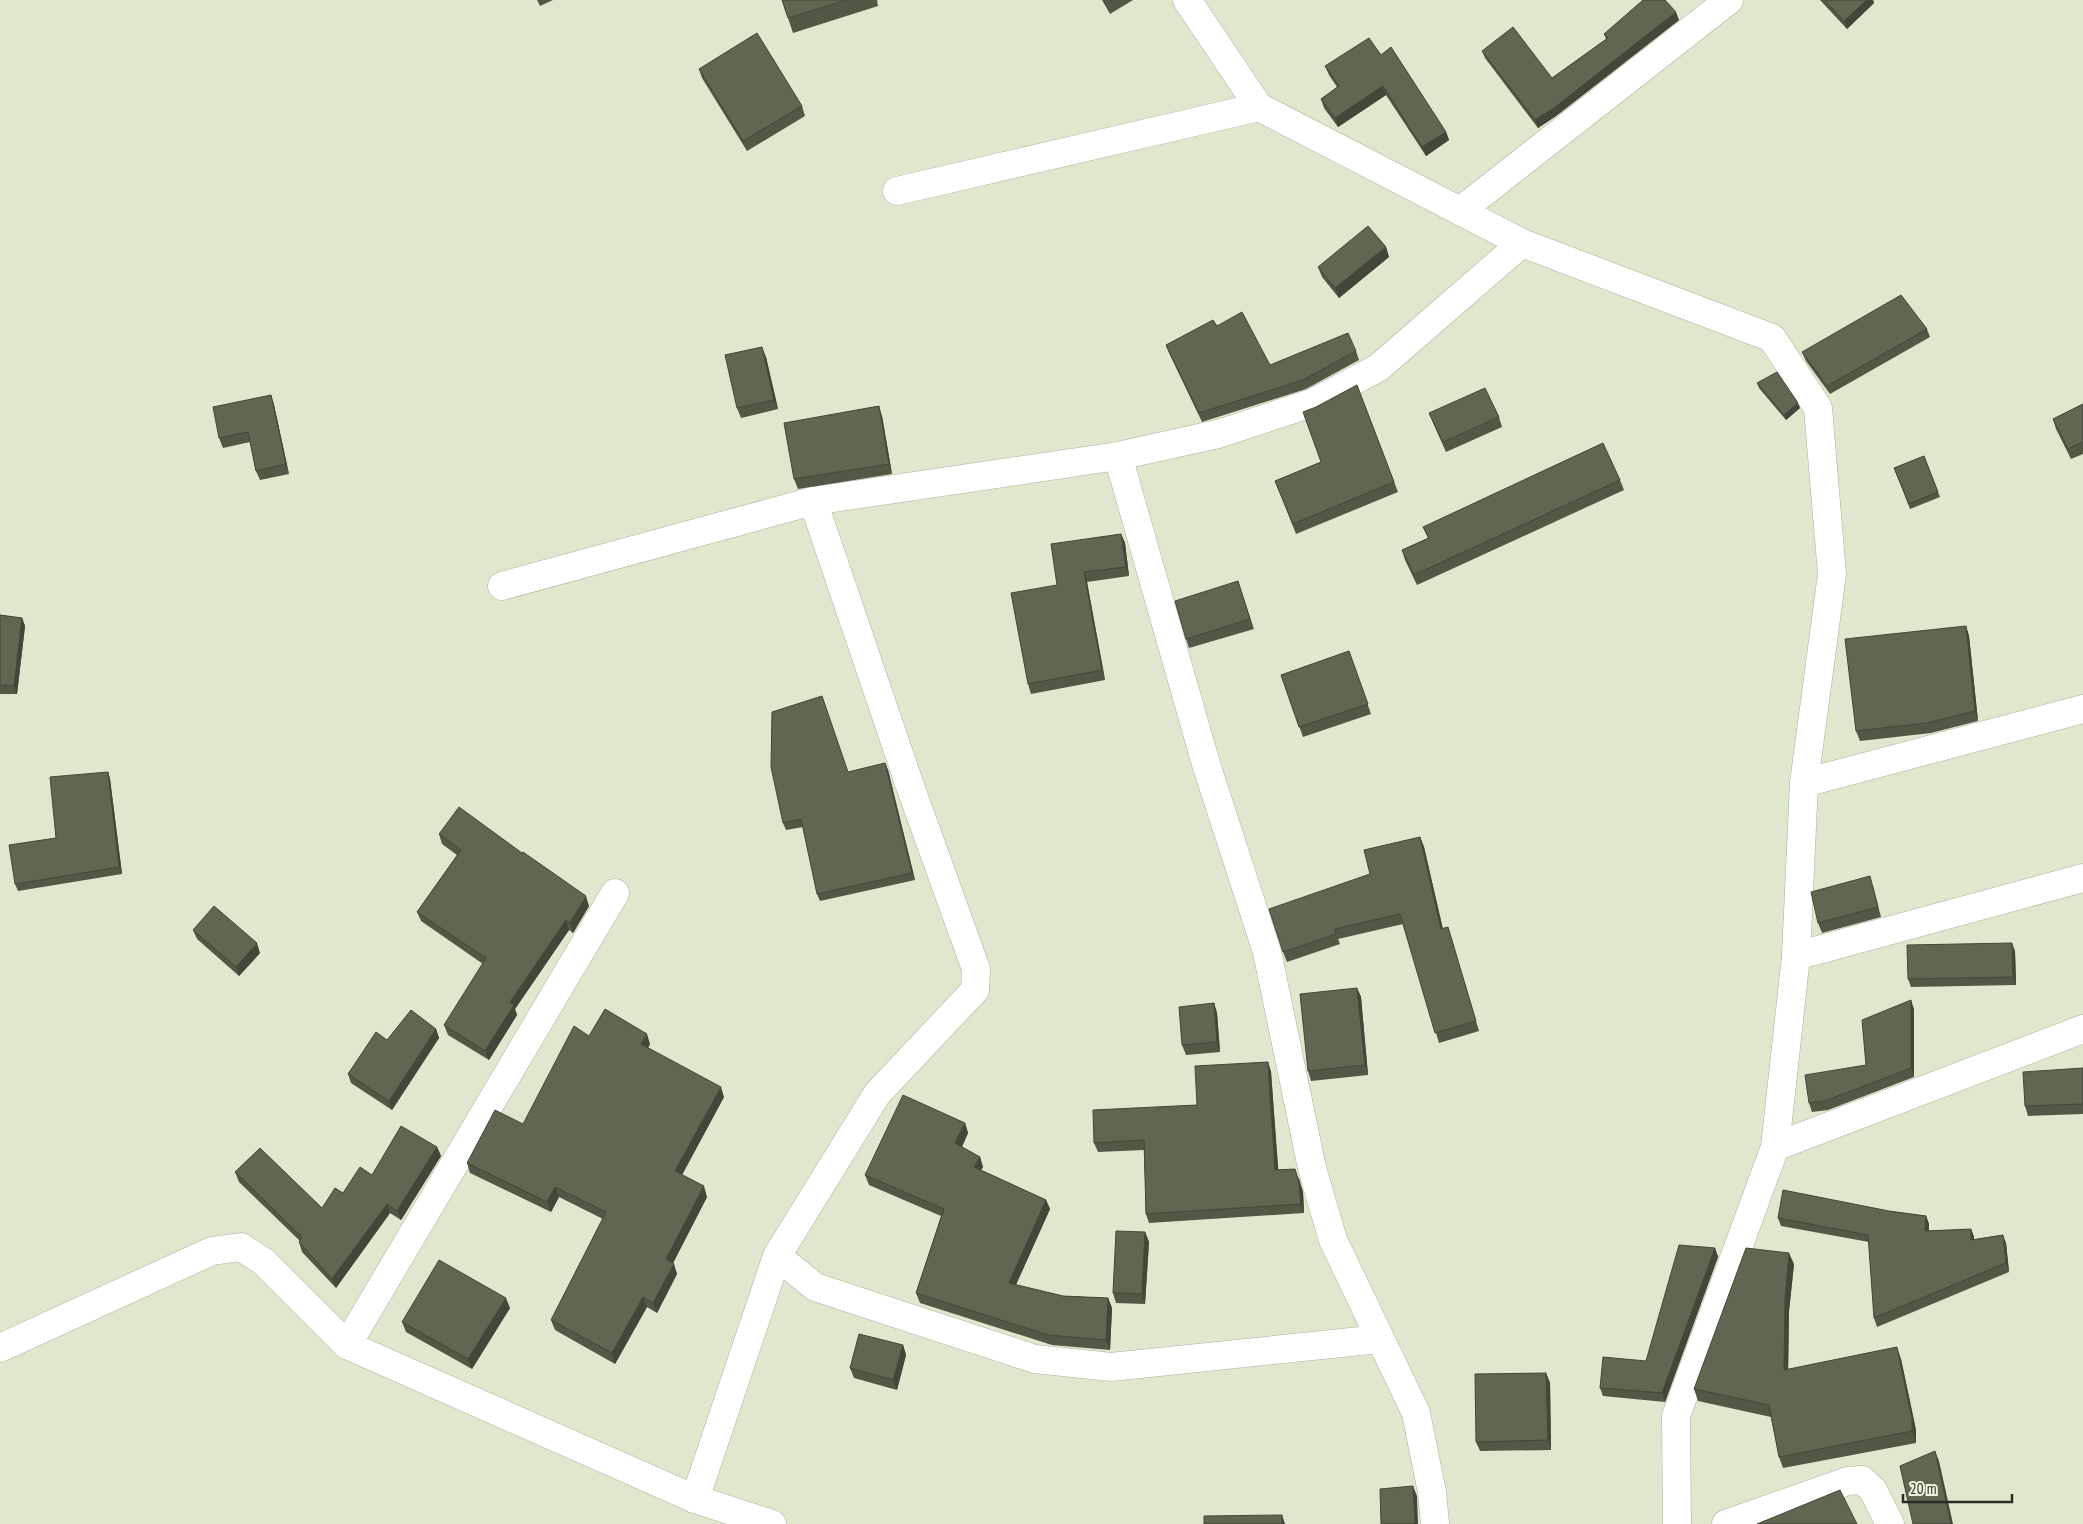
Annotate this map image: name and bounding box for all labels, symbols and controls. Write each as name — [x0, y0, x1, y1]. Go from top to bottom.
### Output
scale bar — [1903, 1472, 2012, 1504]
text: 20 m — [1910, 1479, 1936, 1498]

